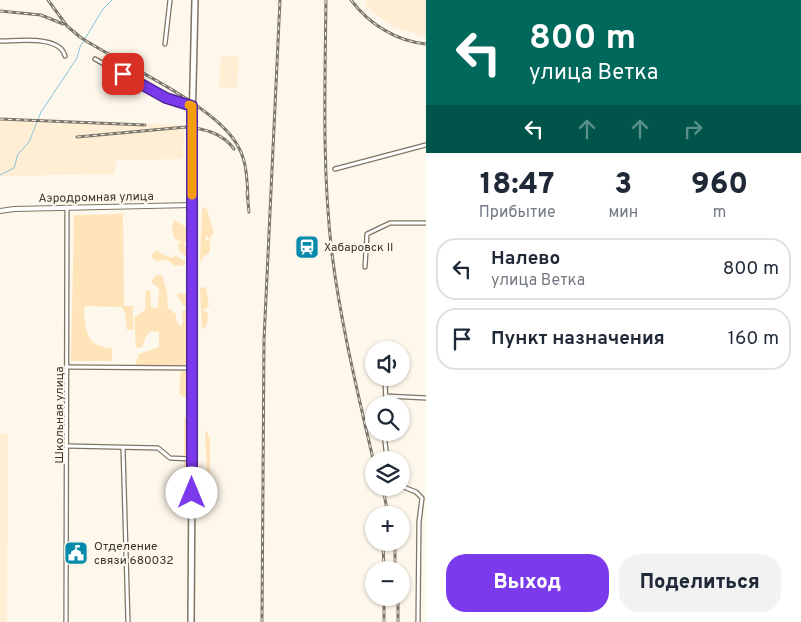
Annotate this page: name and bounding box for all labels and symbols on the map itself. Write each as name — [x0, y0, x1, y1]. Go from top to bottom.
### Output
pin — [102, 53, 144, 95]
street label: Аэродромная улица — [38, 189, 154, 207]
station icon: Хабаровск II — [294, 234, 320, 260]
place label: Хабаровск II — [324, 240, 394, 256]
street label: Школьная улица — [52, 366, 68, 464]
position arrow — [165, 466, 217, 518]
place label: Отделение связи 680032 — [94, 539, 174, 569]
public building icon: Отделение связи 680032 — [63, 540, 89, 566]

